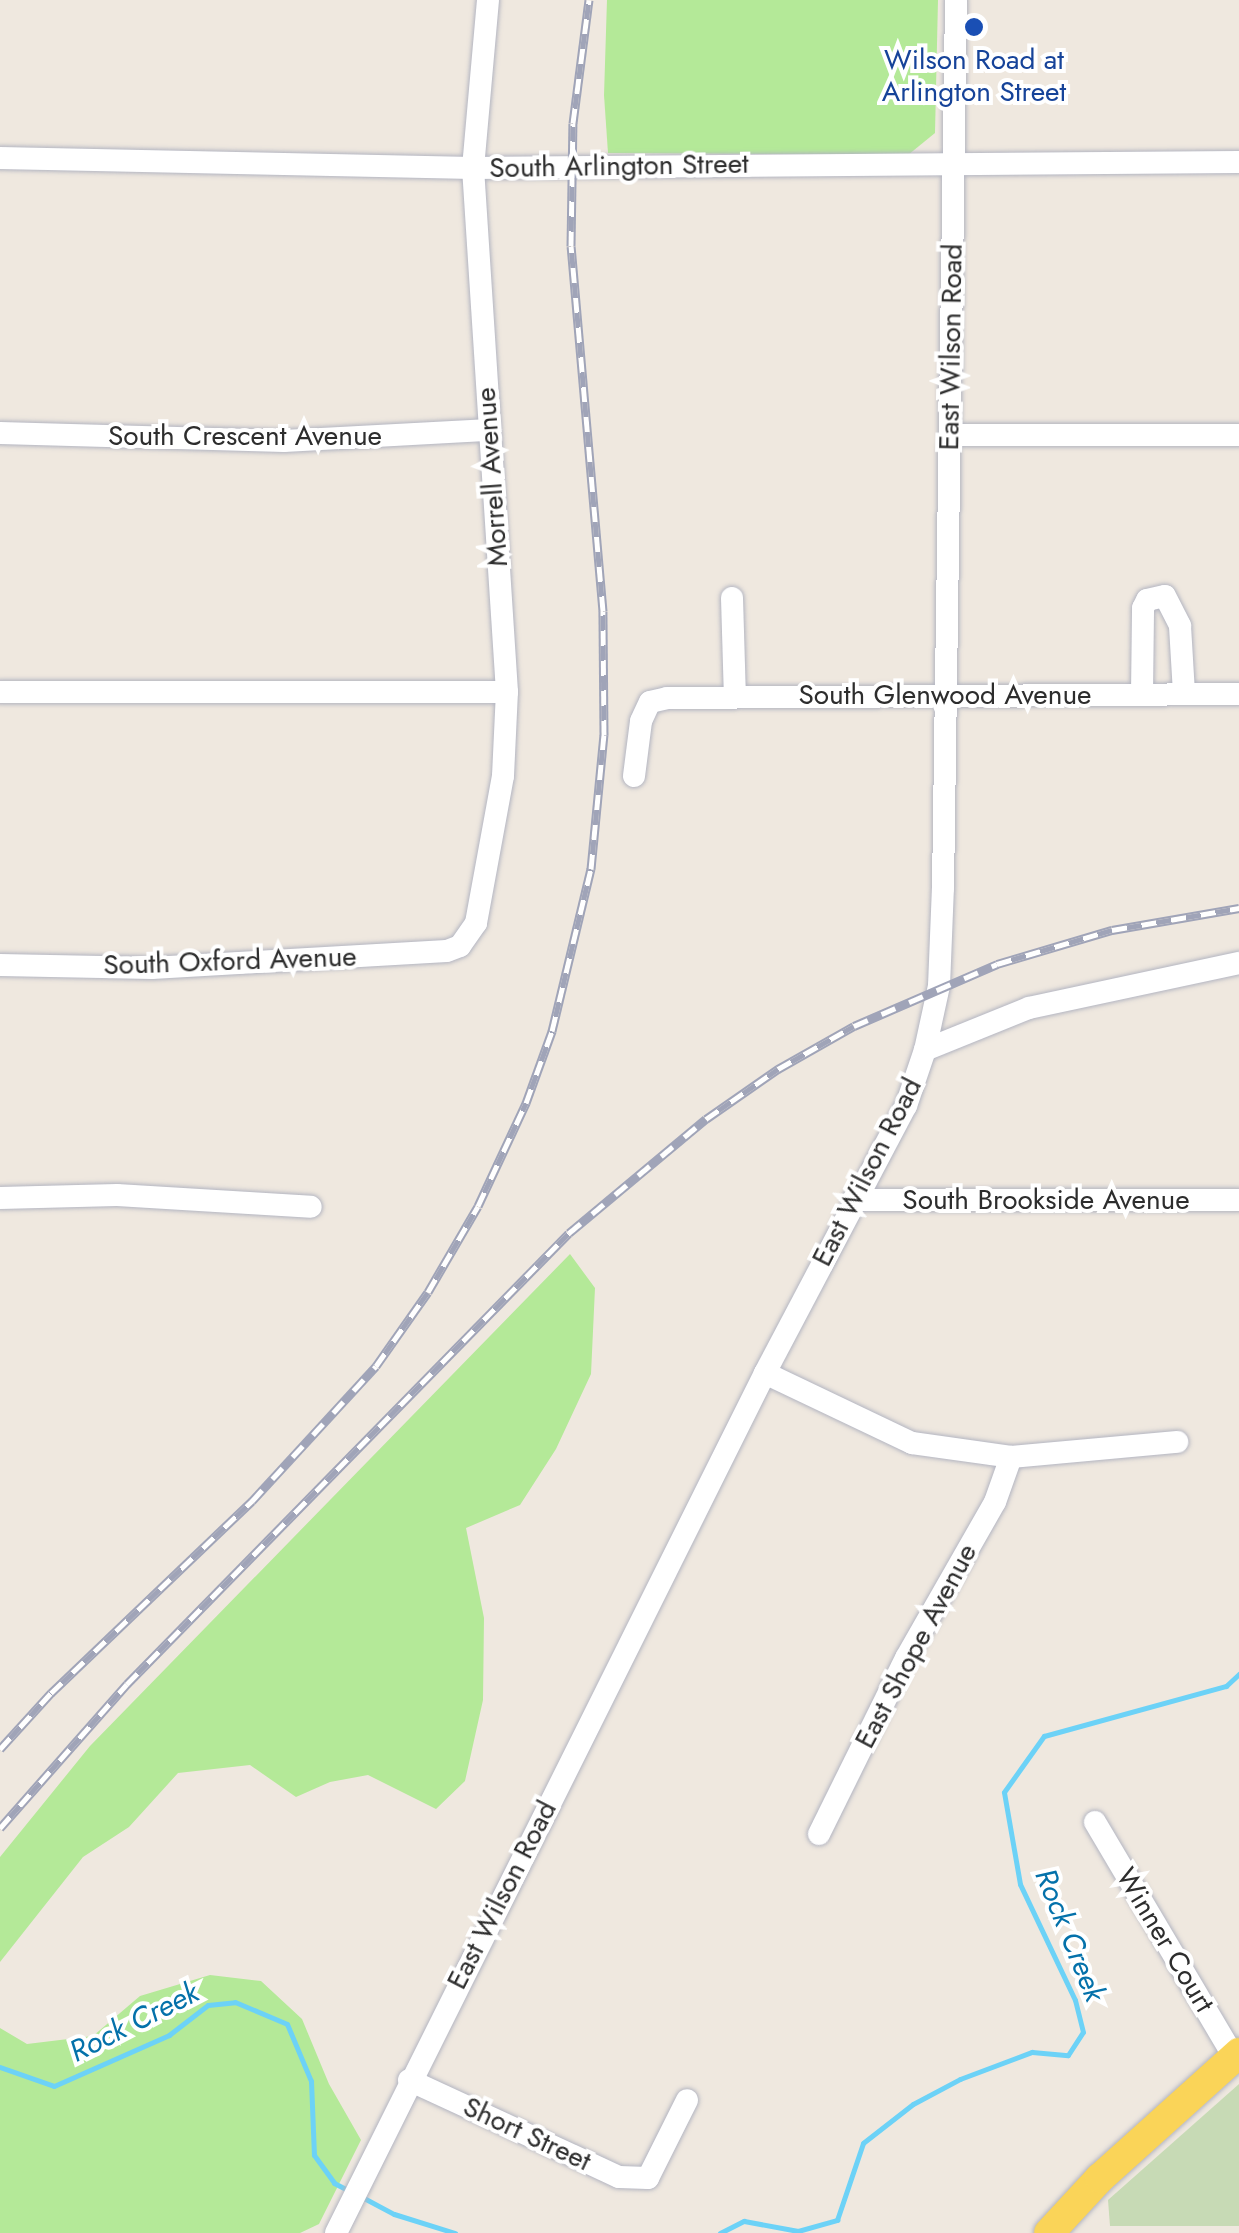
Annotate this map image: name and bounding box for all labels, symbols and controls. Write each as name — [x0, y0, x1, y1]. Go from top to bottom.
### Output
marker: Wilson Road at Arlington Street — [963, 16, 985, 38]
place label: Wilson Road at Arlington Street — [882, 43, 1066, 109]
street label: South Arlington Street — [489, 147, 749, 185]
street label: East Wilson Road — [932, 243, 970, 451]
street label: Morrell Avenue — [469, 386, 515, 568]
street label: South Crescent Avenue — [108, 419, 382, 453]
street label: South Glenwood Avenue — [798, 678, 1092, 712]
street label: South Oxford Avenue — [103, 940, 357, 982]
street label: East Wilson Road — [805, 1072, 929, 1272]
street label: South Brookside Avenue — [902, 1183, 1190, 1217]
street label: East Shope Avenue — [848, 1538, 984, 1754]
street label: East Wilson Road — [440, 1795, 564, 1995]
street label: Winner Court — [1109, 1862, 1221, 2018]
water label: Rock Creek — [1027, 1863, 1113, 2007]
water label: Rock Creek — [63, 1974, 205, 2070]
street label: Short Street — [458, 2090, 596, 2178]

